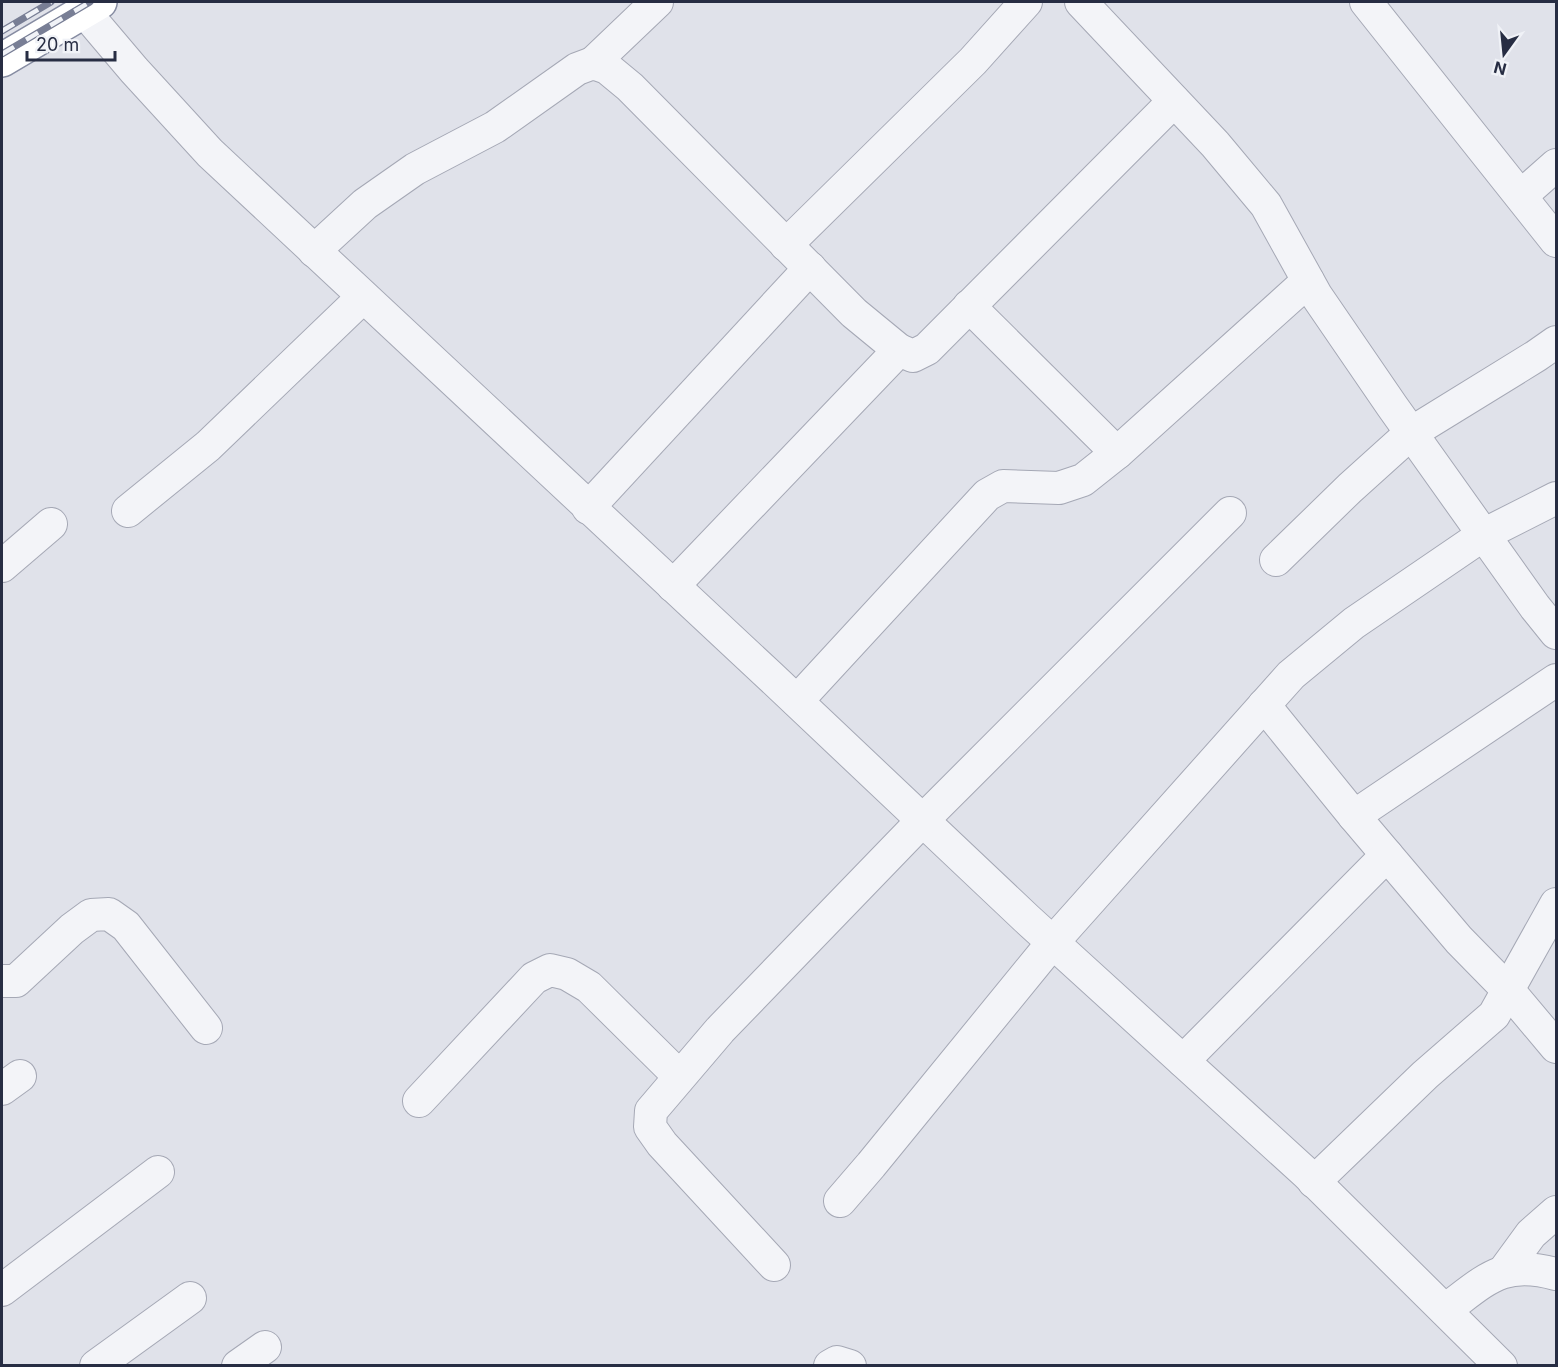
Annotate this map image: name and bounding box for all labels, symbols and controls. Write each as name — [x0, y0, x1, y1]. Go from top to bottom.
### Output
scale bar — [27, 24, 116, 62]
north arrow — [1474, 24, 1534, 84]
text: 20 m — [36, 34, 79, 55]
text: N — [1492, 57, 1509, 80]

